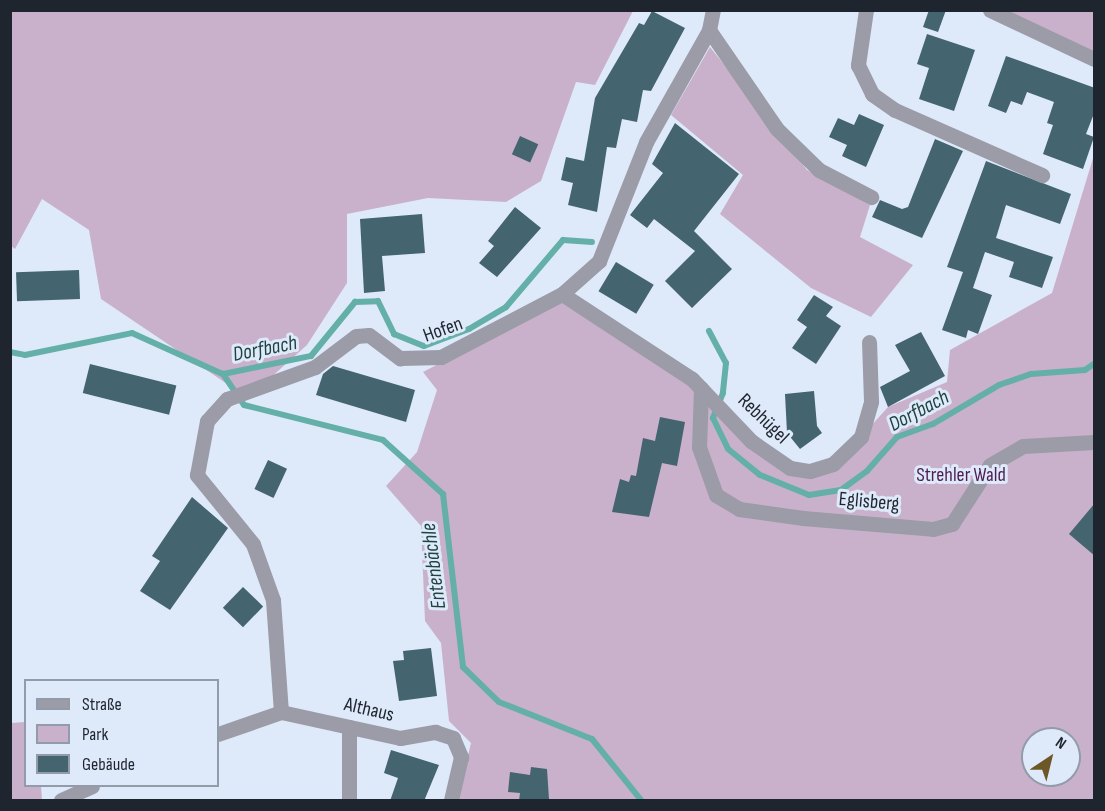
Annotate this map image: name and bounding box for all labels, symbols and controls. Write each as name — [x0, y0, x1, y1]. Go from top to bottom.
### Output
street label: Hofen — [420, 312, 466, 348]
water label: Dorfbach — [231, 330, 299, 368]
water label: Dorfbach — [884, 385, 954, 437]
street label: Rebhügel — [732, 389, 794, 449]
park label: Strehler Wald — [916, 463, 1006, 487]
street label: Eglisberg — [838, 487, 900, 517]
water label: Entenbächle — [416, 522, 452, 610]
legend — [24, 679, 219, 787]
street label: Althaus — [342, 693, 396, 727]
text: Straße — [82, 694, 122, 715]
text: Park — [82, 724, 108, 745]
north arrow — [1021, 727, 1081, 787]
text: N — [1052, 733, 1069, 754]
text: Gebäude — [82, 754, 135, 775]

